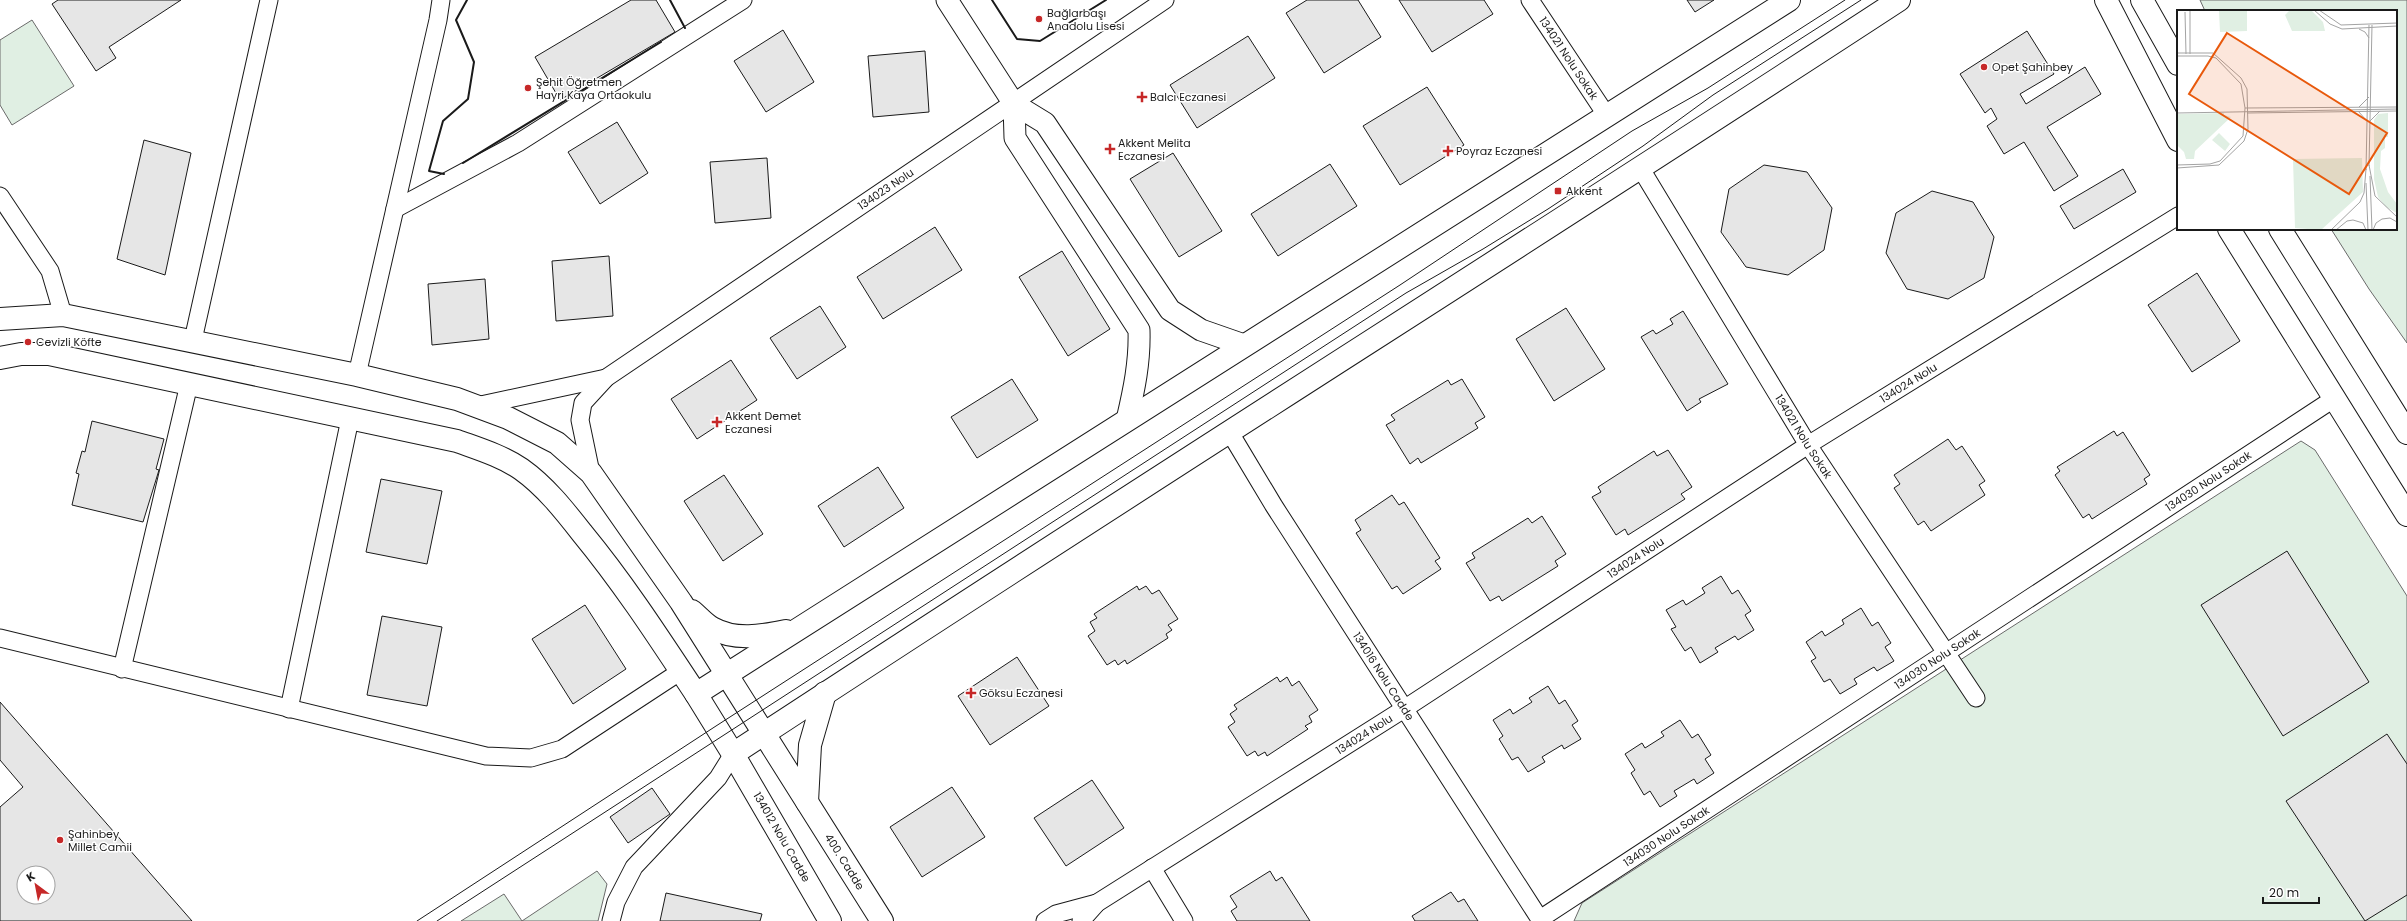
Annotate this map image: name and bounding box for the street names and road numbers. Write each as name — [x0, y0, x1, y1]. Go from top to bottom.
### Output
street label: 134021 Nolu Sokak — [1535, 14, 1602, 103]
street label: 134023 Nolu — [855, 164, 917, 213]
street label: 134024 Nolu — [1877, 359, 1940, 407]
street label: 134021 Nolu Sokak — [1771, 391, 1836, 482]
street label: 134030 Nolu Sokak — [2162, 447, 2255, 515]
street label: 134024 Nolu — [1604, 533, 1667, 582]
street label: 134030 Nolu Sokak — [1891, 624, 1984, 693]
street label: 134016 Nolu Cadde — [1349, 629, 1418, 724]
street label: 134024 Nolu — [1332, 710, 1396, 758]
street label: 134012 Nolu Cadde — [750, 789, 814, 885]
street label: 134030 Nolu Sokak — [1620, 802, 1713, 870]
street label: 400. Cadde — [821, 830, 868, 893]

